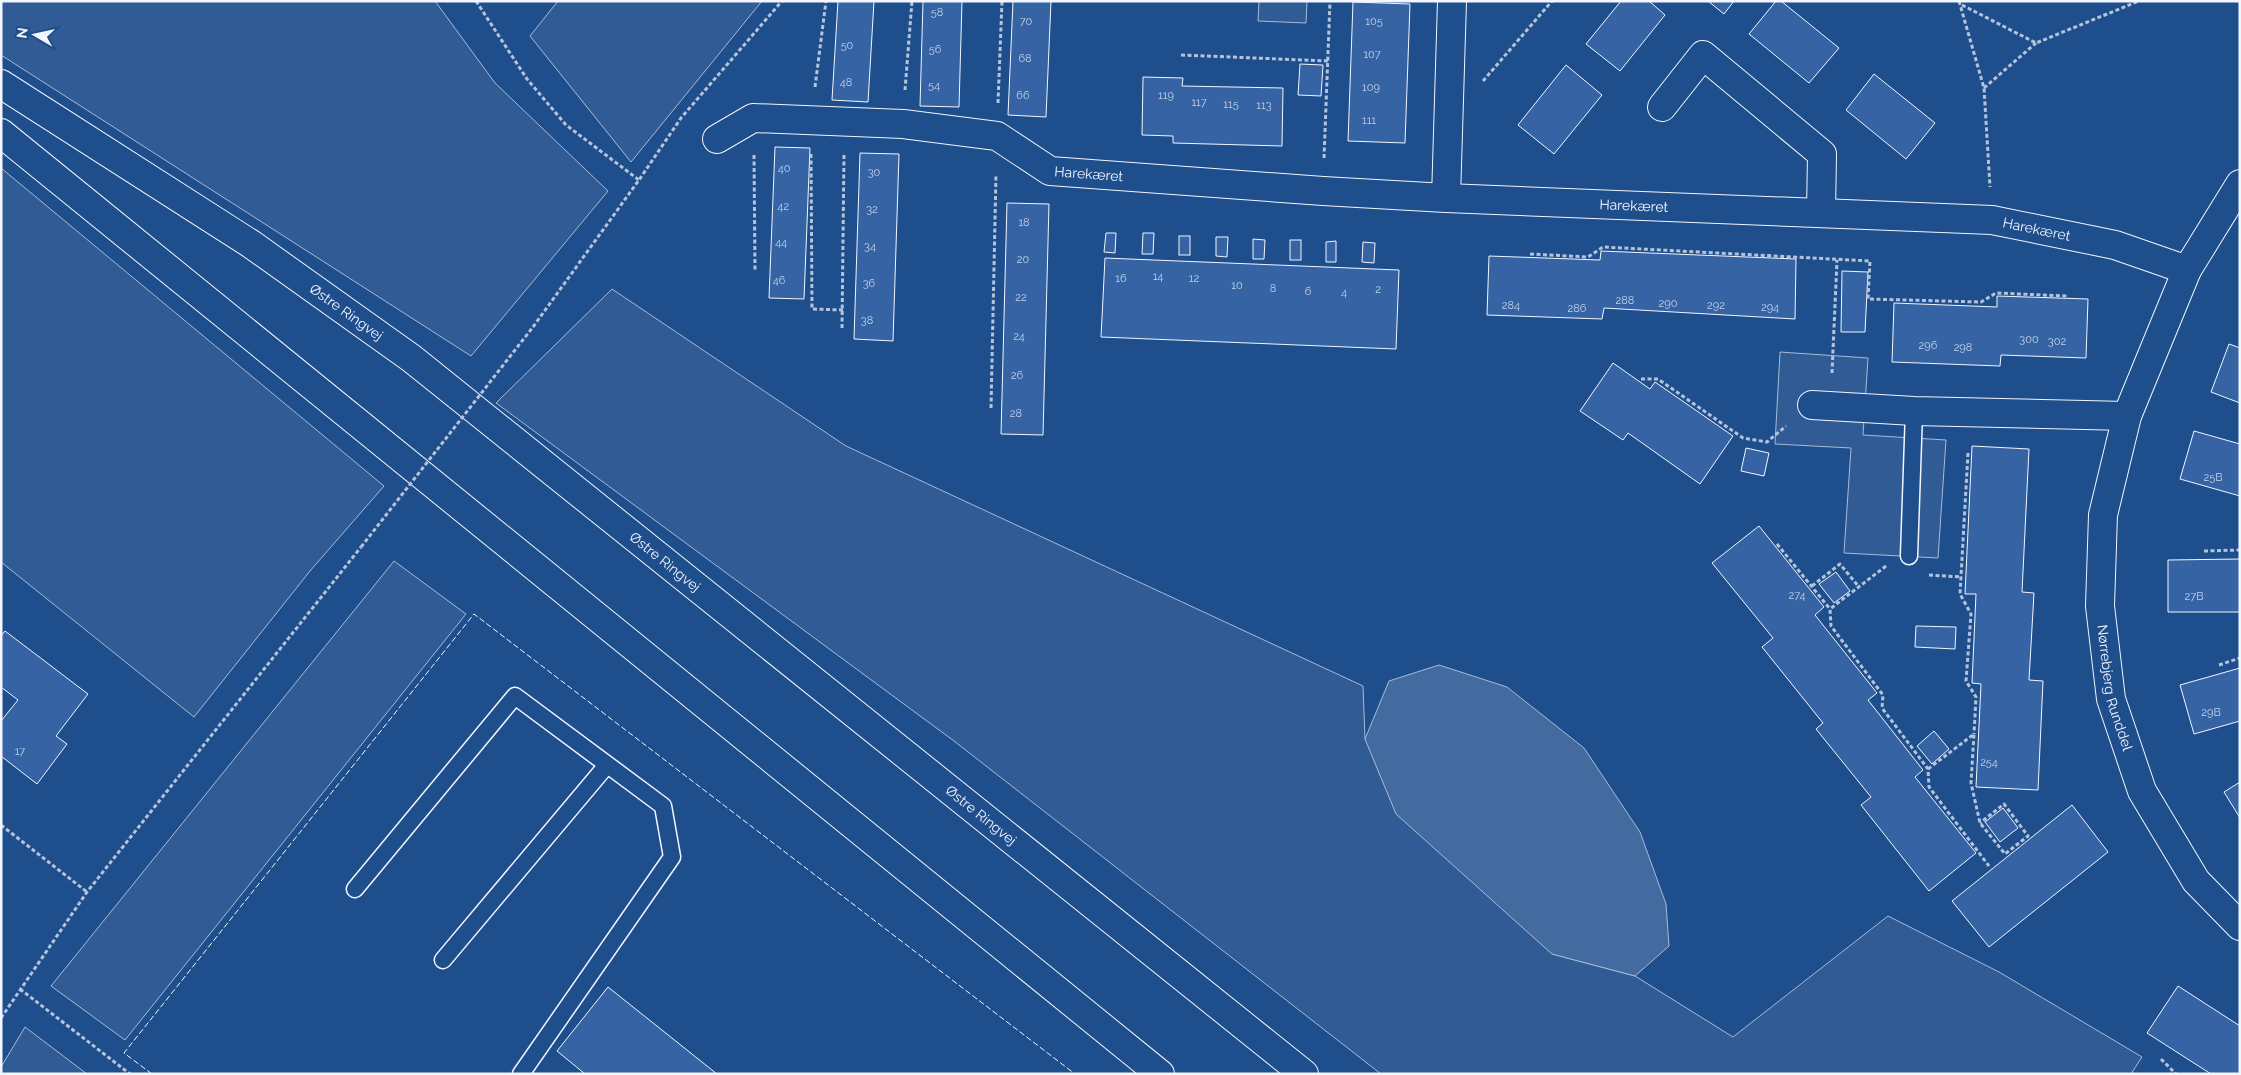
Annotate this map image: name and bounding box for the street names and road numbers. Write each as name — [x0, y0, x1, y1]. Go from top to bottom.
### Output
street label: Harekæret — [1054, 163, 1124, 184]
street label: Harekæret — [1599, 196, 1669, 215]
street label: Harekæret — [2001, 214, 2072, 244]
street label: Østre Ringvej — [307, 281, 386, 343]
street label: Østre Ringvej — [627, 529, 704, 595]
street label: Nørrebjerg Runddel — [2094, 624, 2136, 753]
street label: Østre Ringvej — [943, 782, 1020, 848]

